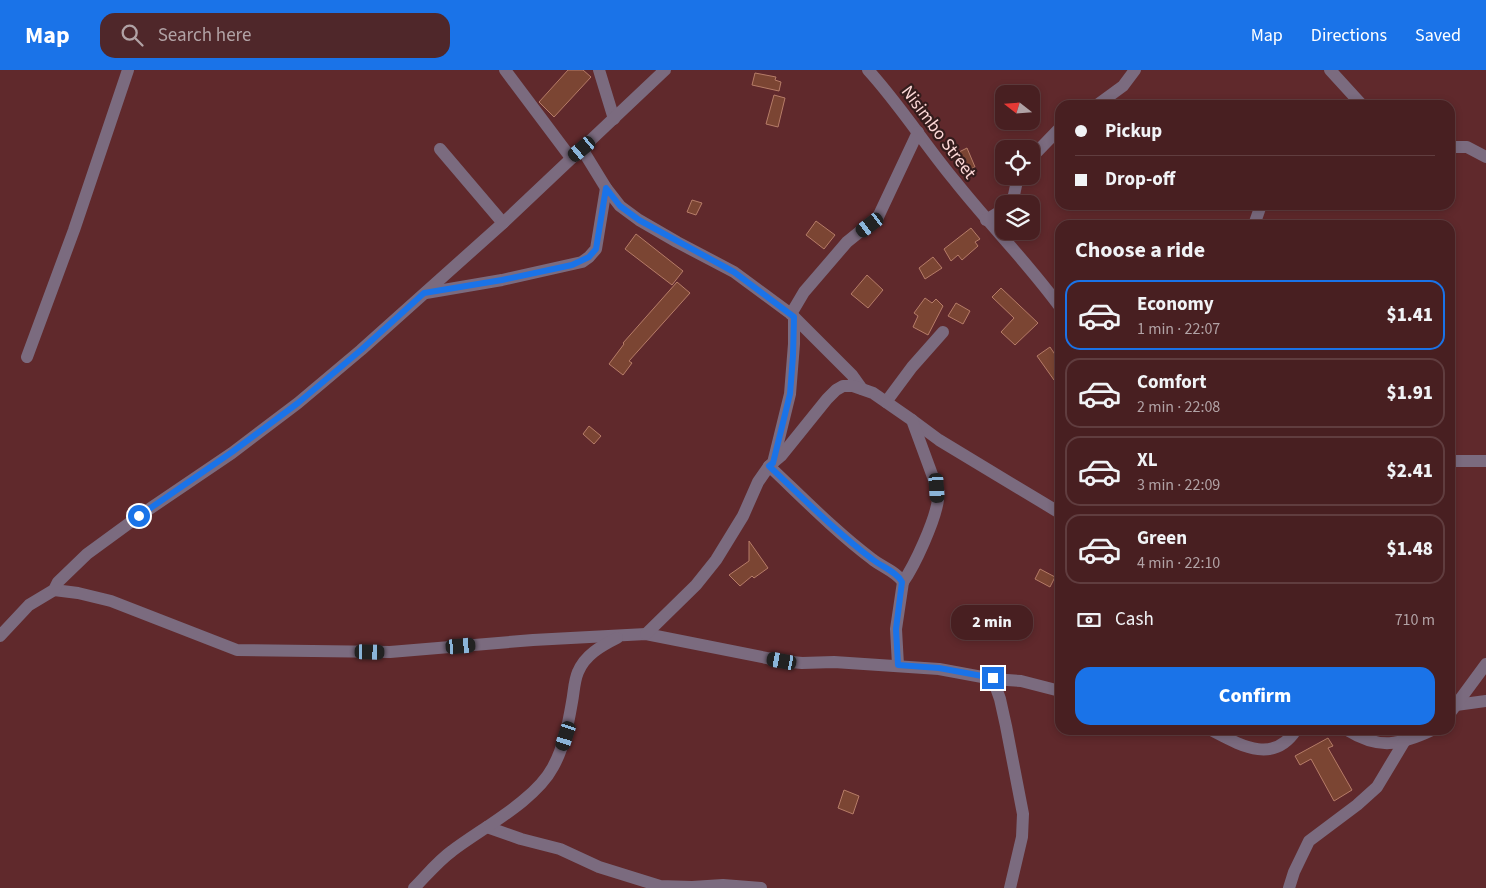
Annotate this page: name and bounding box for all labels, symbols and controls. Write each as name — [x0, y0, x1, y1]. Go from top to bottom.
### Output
search box — [100, 13, 450, 58]
text: Map — [25, 18, 70, 53]
icon: search — [118, 21, 146, 49]
text: Search here — [158, 22, 251, 49]
text: Map — [1251, 23, 1283, 48]
text: Directions — [1311, 23, 1387, 48]
text: Saved — [1415, 23, 1461, 48]
street label: Nisimbo Street — [895, 80, 982, 184]
north arrow — [995, 85, 1040, 130]
map controls — [995, 85, 1040, 240]
text: Pickup — [1105, 118, 1162, 145]
car — [565, 134, 598, 164]
button: locate — [995, 140, 1040, 185]
text: Drop-off — [1105, 166, 1175, 193]
button: layers — [995, 195, 1040, 240]
car — [853, 210, 886, 240]
text: Choose a ride — [1075, 234, 1205, 266]
text: Economy — [1137, 291, 1214, 318]
icon: car — [1077, 293, 1122, 338]
text: $1.41 — [1387, 302, 1433, 329]
text: 1 min · 22:07 — [1137, 318, 1220, 340]
text: Comfort — [1137, 369, 1207, 396]
icon: car — [1077, 371, 1122, 416]
text: $1.91 — [1387, 380, 1433, 407]
text: 2 min · 22:08 — [1137, 396, 1220, 418]
text: XL — [1137, 447, 1158, 474]
icon: car — [1077, 449, 1122, 494]
text: $2.41 — [1387, 458, 1433, 485]
car — [928, 473, 945, 503]
text: 3 min · 22:09 — [1137, 474, 1220, 496]
route start — [128, 505, 150, 527]
text: Green — [1137, 525, 1187, 552]
icon: car — [1077, 527, 1122, 572]
text: $1.48 — [1387, 536, 1433, 563]
text: 4 min · 22:10 — [1137, 552, 1220, 574]
callout: 2 min — [952, 606, 1034, 640]
icon: cash — [1075, 606, 1103, 634]
text: Cash — [1115, 606, 1154, 633]
text: 710 m — [1395, 609, 1435, 631]
text: 2 min — [972, 611, 1012, 633]
car — [445, 637, 476, 655]
car — [354, 644, 385, 660]
car — [765, 651, 798, 671]
route end — [982, 667, 1004, 689]
button: Confirm — [1075, 667, 1435, 725]
car — [554, 719, 577, 753]

